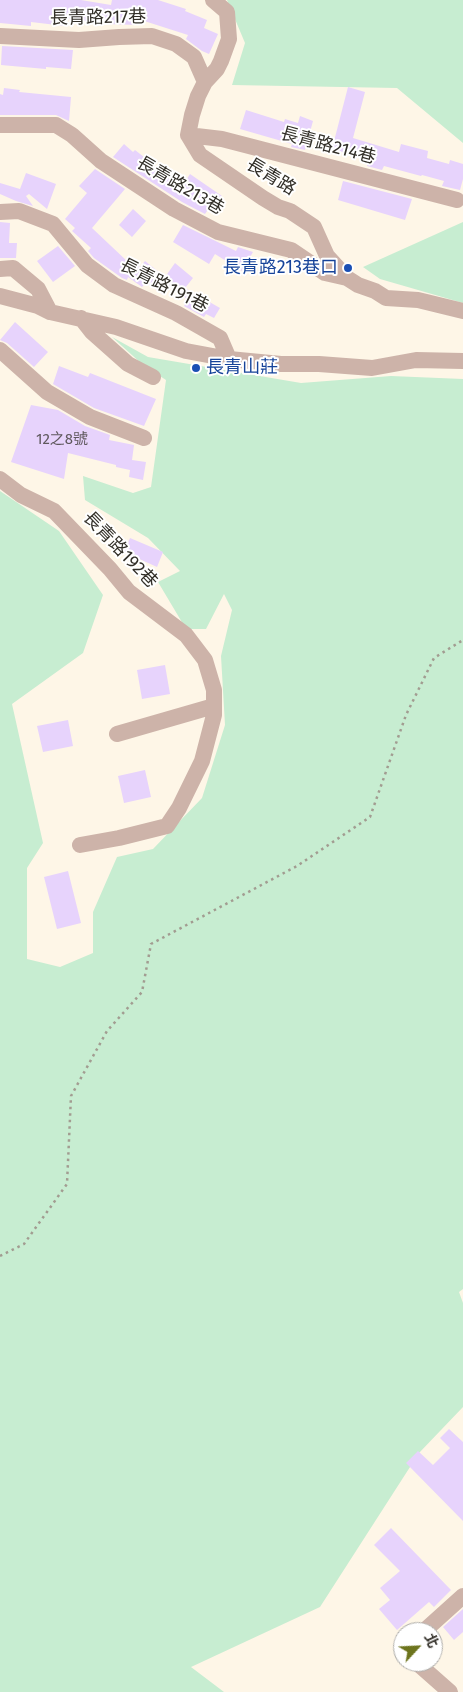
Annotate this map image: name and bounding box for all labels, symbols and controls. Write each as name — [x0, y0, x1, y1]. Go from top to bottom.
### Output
street label: 長青路217巷 — [50, 6, 146, 30]
street label: 長青路214巷 — [278, 123, 378, 169]
street label: 長青路213巷 — [132, 152, 228, 220]
street label: 長青路 — [242, 154, 300, 200]
street label: 長青路191巷 — [116, 254, 212, 318]
place label: 長青路213巷口 — [223, 257, 338, 279]
marker: 長青路213巷口 — [342, 262, 354, 274]
place label: 長青山莊 — [206, 357, 278, 379]
marker: 長青山莊 — [190, 362, 202, 374]
house number: 12之8號 — [36, 431, 88, 449]
street label: 長青路192巷 — [78, 507, 162, 593]
north arrow — [393, 1622, 443, 1672]
text: 北 — [420, 1631, 442, 1651]

